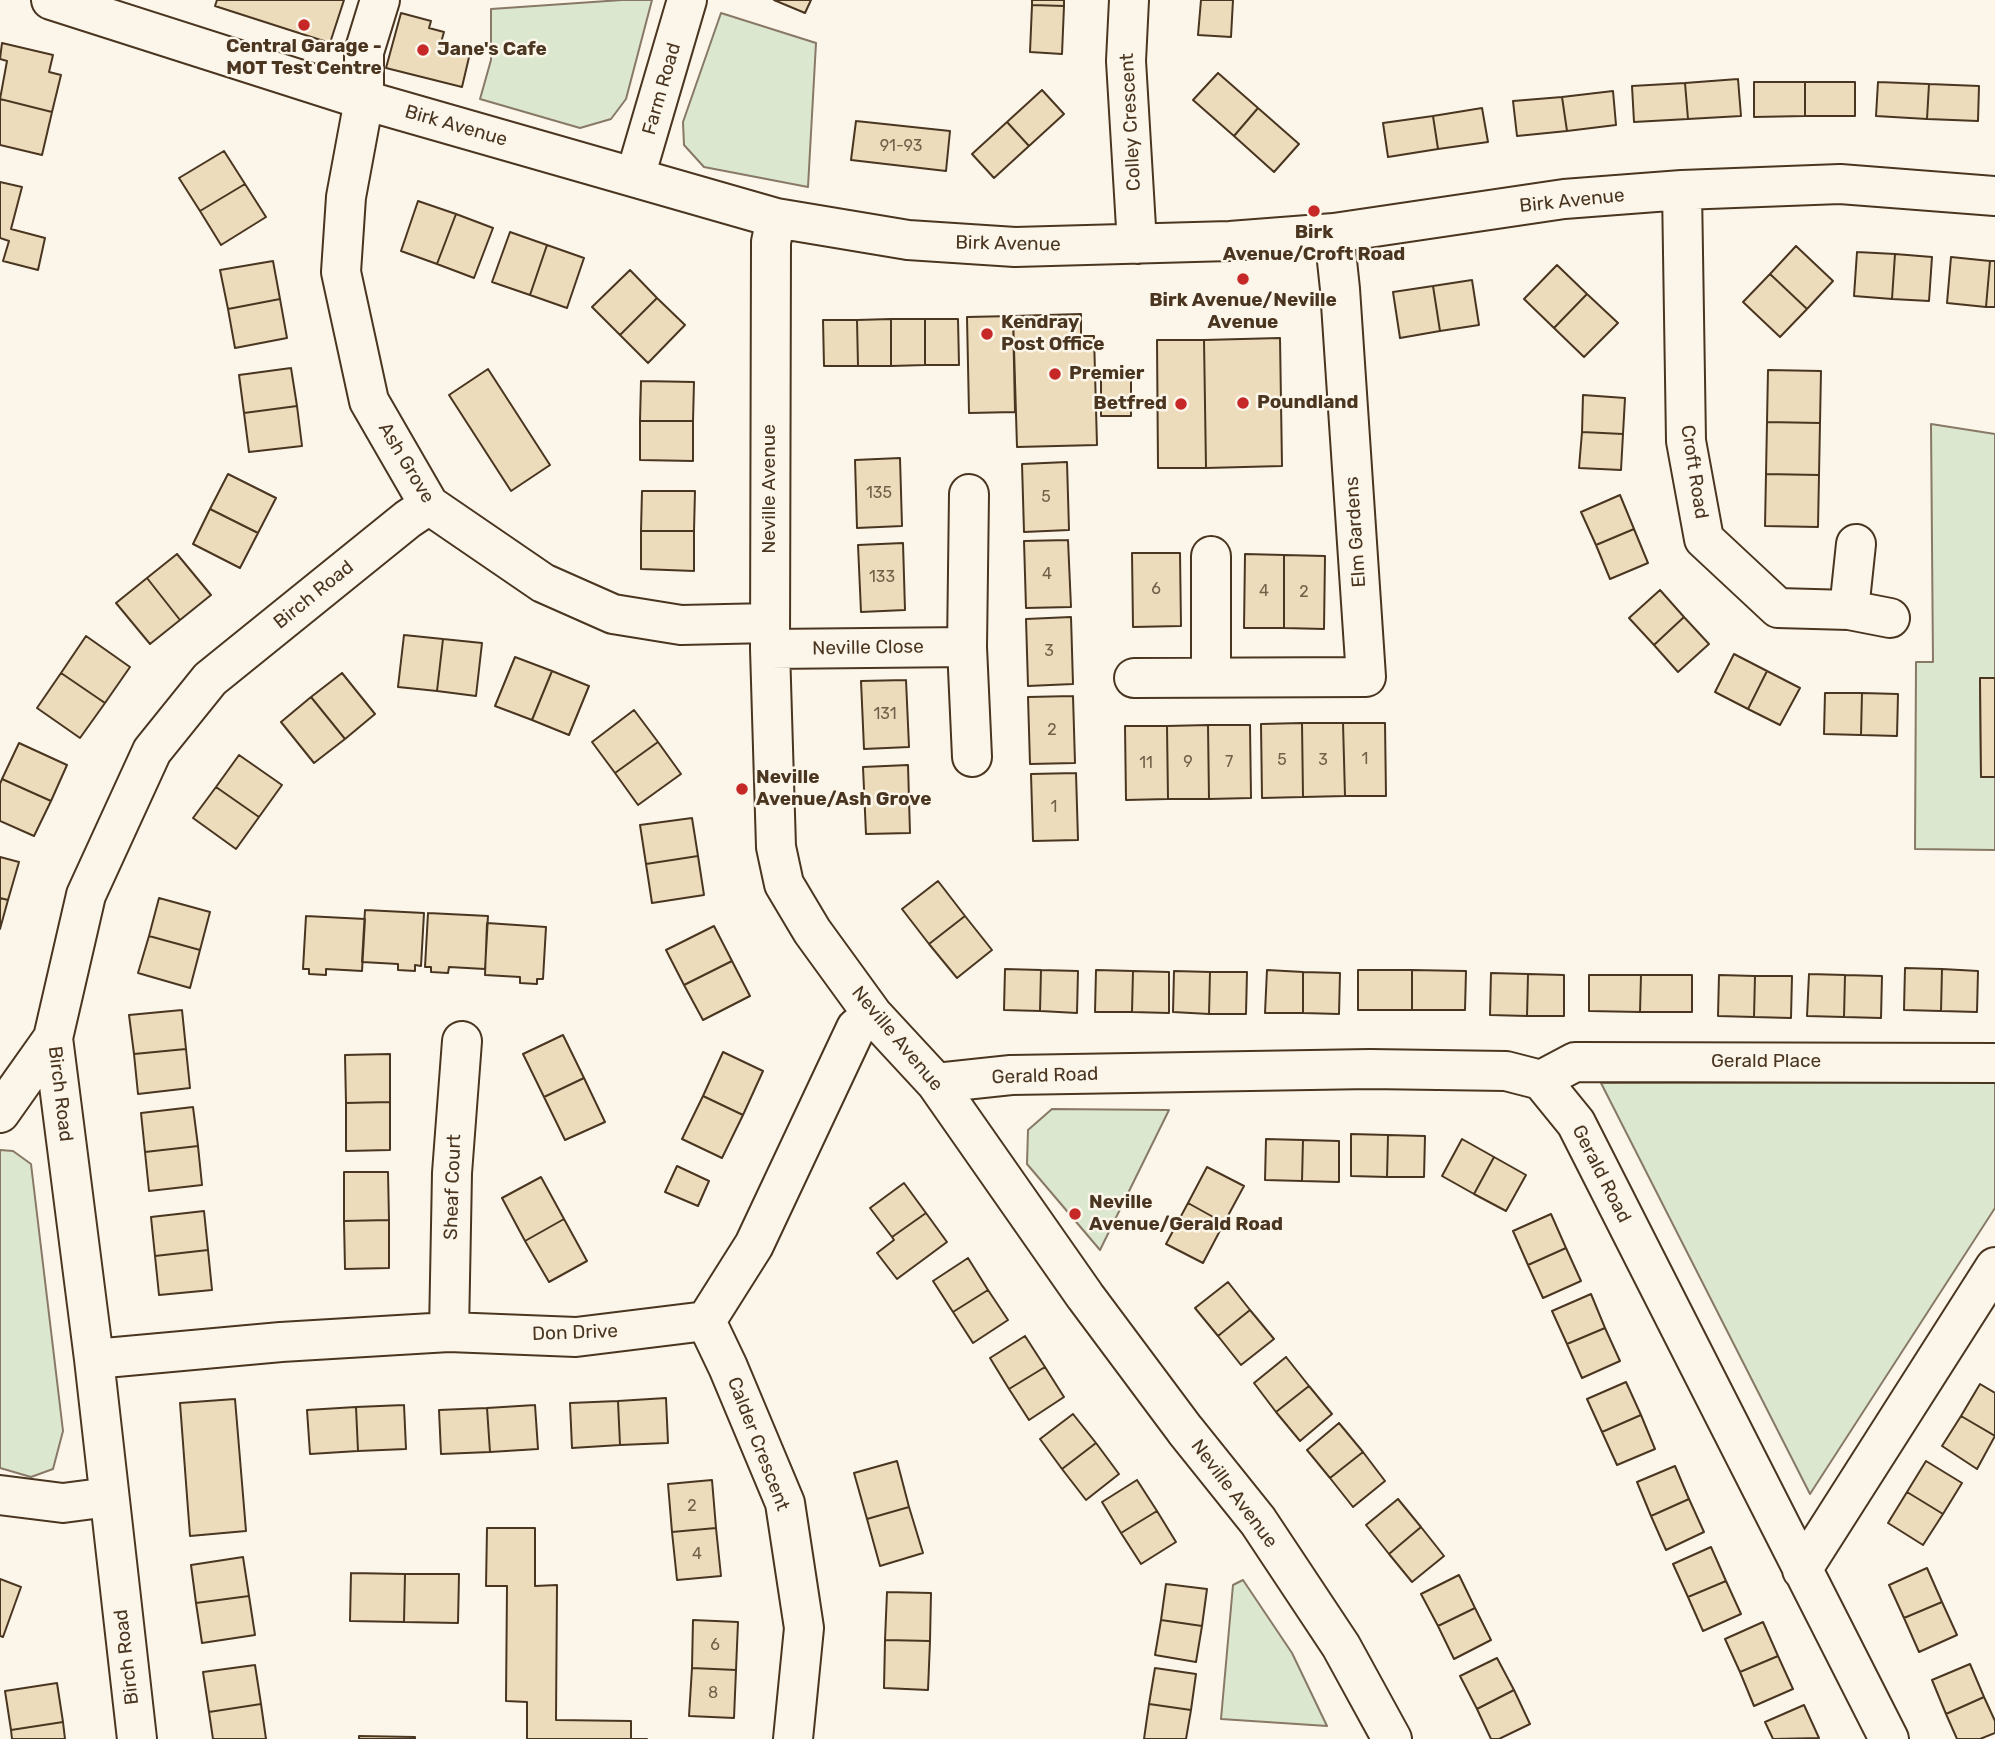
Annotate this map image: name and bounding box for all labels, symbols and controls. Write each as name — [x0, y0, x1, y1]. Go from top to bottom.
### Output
marker: Central Garage - MOT Test Centre — [296, 17, 312, 33]
place label: Central Garage - MOT Test Centre — [226, 36, 382, 80]
place label: Jane's Cafe — [437, 39, 547, 61]
street label: Farm Road — [638, 40, 686, 138]
marker: Jane's Cafe — [415, 42, 431, 58]
street label: Colley Crescent — [1116, 52, 1146, 192]
street label: Birk Avenue — [402, 100, 510, 152]
house number: 91-93 — [880, 136, 922, 156]
street label: Birk Avenue — [1518, 184, 1626, 218]
marker: Birk Avenue/Croft Road — [1306, 203, 1322, 219]
place label: Birk Avenue/Croft Road — [1223, 222, 1405, 266]
street label: Birk Avenue — [955, 232, 1061, 256]
marker: Birk Avenue/Neville Avenue — [1235, 271, 1251, 287]
place label: Birk Avenue/Neville Avenue — [1149, 290, 1337, 334]
place label: Kendray Post Office — [1001, 312, 1104, 356]
marker: Kendray Post Office — [979, 326, 995, 342]
place label: Premier — [1069, 363, 1144, 385]
marker: Premier — [1047, 366, 1063, 382]
place label: Poundland — [1257, 392, 1359, 414]
place label: Betfred — [1093, 393, 1167, 415]
marker: Poundland — [1235, 395, 1251, 411]
marker: Betfred — [1173, 396, 1189, 412]
street label: Ash Grove — [373, 419, 439, 507]
street label: Croft Road — [1675, 423, 1713, 521]
street label: Neville Avenue — [759, 424, 781, 554]
street label: Elm Gardens — [1341, 476, 1371, 588]
house number: 135 — [866, 483, 892, 503]
house number: 5 — [1041, 487, 1051, 507]
street label: Birch Road — [269, 556, 359, 634]
house number: 4 — [1042, 564, 1052, 584]
house number: 133 — [869, 567, 895, 587]
house number: 6 — [1151, 579, 1161, 599]
house number: 4 — [1259, 581, 1269, 601]
house number: 2 — [1299, 582, 1309, 602]
street label: Neville Close — [812, 636, 924, 660]
house number: 3 — [1044, 641, 1054, 661]
house number: 131 — [873, 704, 897, 724]
house number: 2 — [1047, 720, 1057, 740]
house number: 1 — [1362, 749, 1368, 769]
house number: 5 — [1277, 750, 1287, 770]
house number: 3 — [1318, 750, 1328, 770]
house number: 9 — [1183, 752, 1193, 772]
house number: 7 — [1225, 752, 1233, 772]
house number: 11 — [1139, 753, 1153, 773]
place label: Neville Avenue/Ash Grove — [756, 767, 931, 811]
marker: Neville Avenue/Ash Grove — [734, 781, 750, 797]
house number: 1 — [1051, 797, 1057, 817]
street label: Neville Avenue — [847, 982, 947, 1096]
street label: Birch Road — [43, 1045, 77, 1143]
street label: Gerald Place — [1711, 1051, 1821, 1073]
street label: Gerald Road — [991, 1063, 1099, 1089]
street label: Gerald Road — [1567, 1121, 1635, 1227]
street label: Sheaf Court — [440, 1134, 466, 1240]
place label: Neville Avenue/Gerald Road — [1089, 1192, 1283, 1236]
marker: Neville Avenue/Gerald Road — [1067, 1206, 1083, 1222]
street label: Don Drive — [532, 1320, 618, 1346]
street label: Calder Crescent — [722, 1374, 794, 1514]
street label: Neville Avenue — [1186, 1435, 1282, 1553]
house number: 2 — [687, 1496, 697, 1516]
house number: 4 — [692, 1544, 702, 1564]
street label: Birch Road — [110, 1608, 144, 1706]
house number: 6 — [710, 1635, 720, 1655]
house number: 8 — [708, 1683, 718, 1703]

